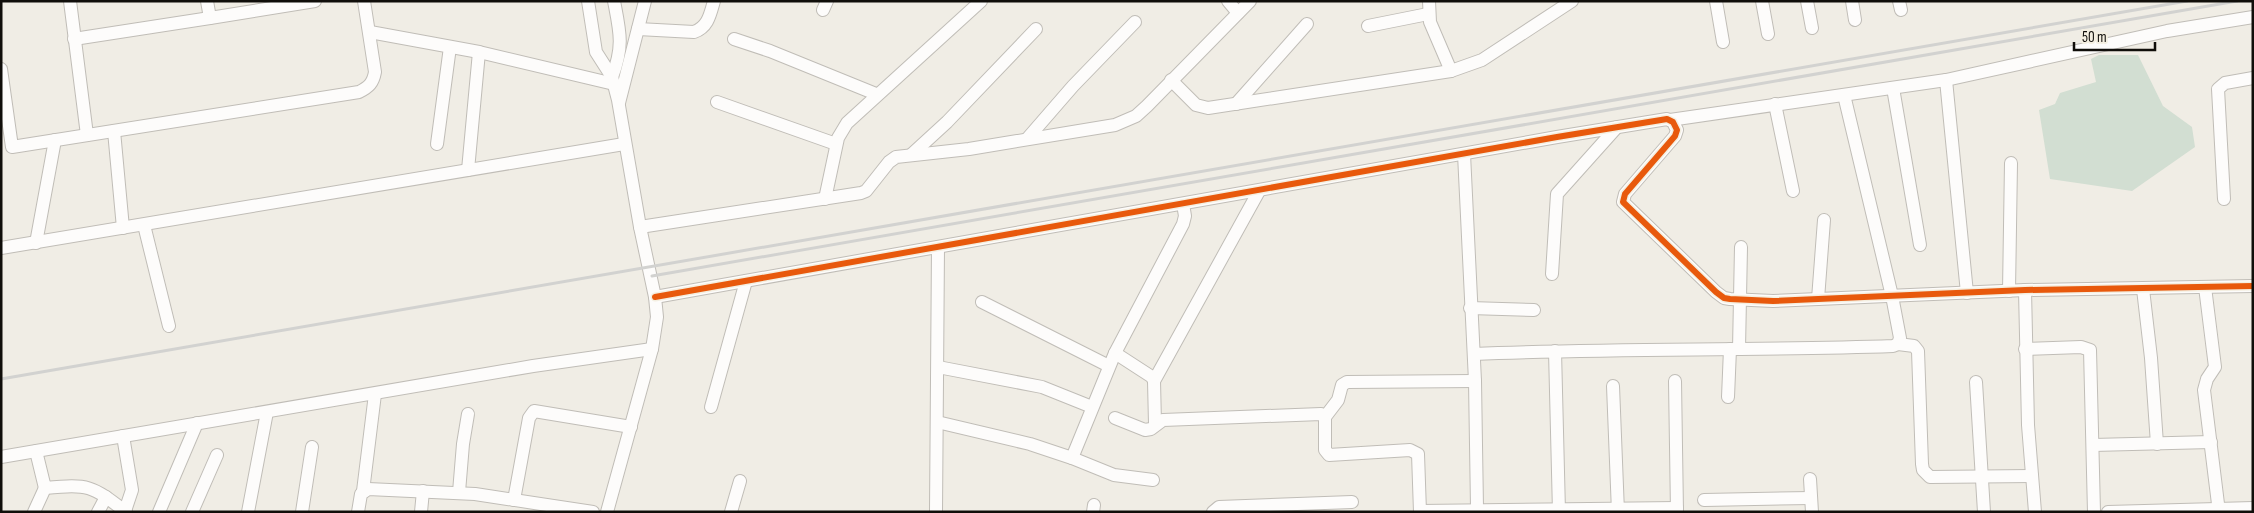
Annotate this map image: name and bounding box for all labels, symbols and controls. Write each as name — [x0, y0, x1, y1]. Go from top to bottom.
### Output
scale bar — [2074, 20, 2155, 52]
text: 50 m — [2082, 28, 2107, 47]

